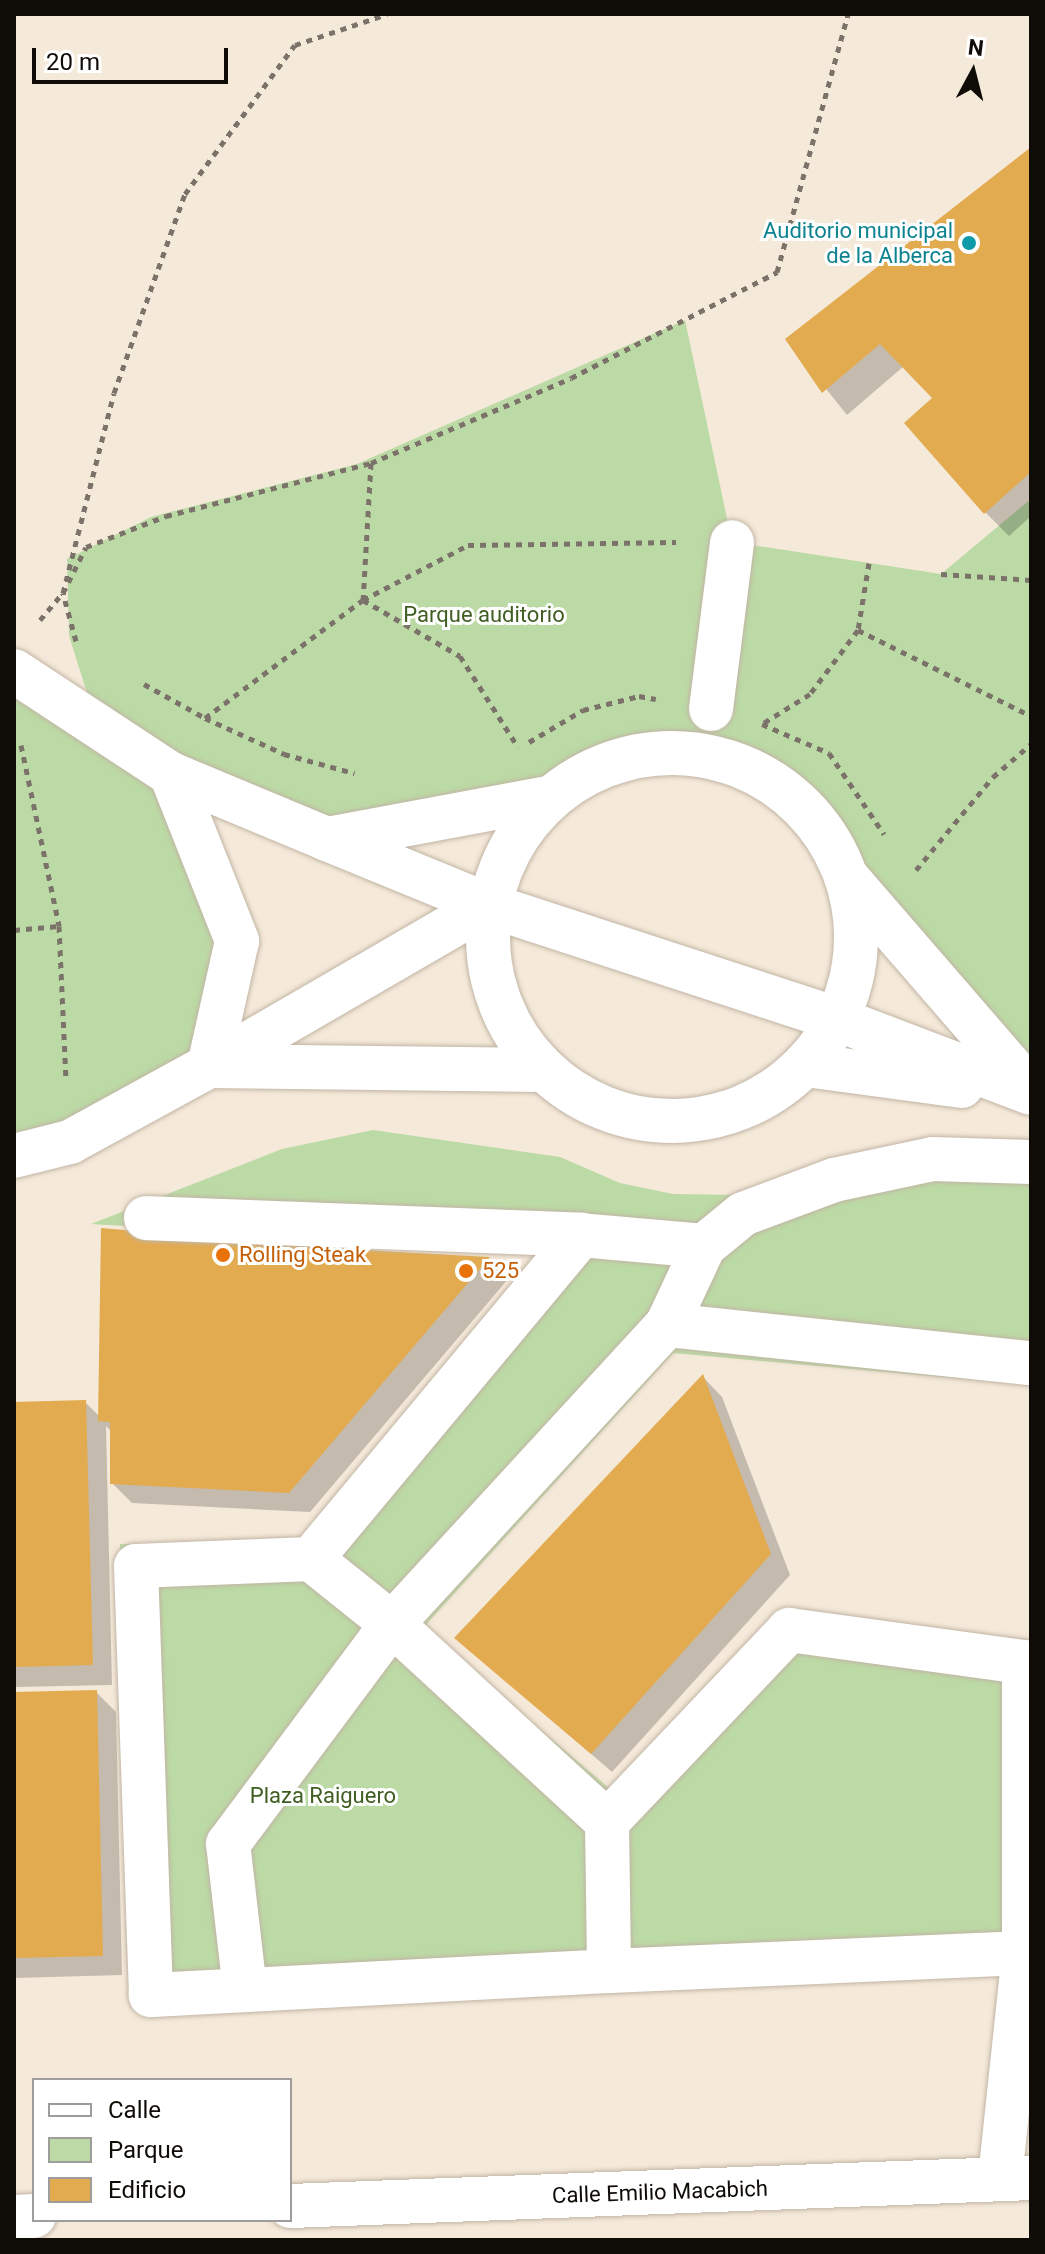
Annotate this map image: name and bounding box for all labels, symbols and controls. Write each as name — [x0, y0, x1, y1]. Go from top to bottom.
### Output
scale bar — [36, 32, 232, 82]
north arrow — [933, 32, 1013, 112]
text: N — [967, 34, 985, 61]
text: 20 m — [46, 48, 100, 76]
place label: Auditorio municipal de la Alberca — [763, 217, 953, 268]
marker: Auditorio municipal de la Alberca — [960, 234, 978, 252]
park label: Parque auditorio — [403, 602, 565, 628]
place label: Rolling Steak — [239, 1242, 366, 1268]
marker: Rolling Steak — [214, 1246, 232, 1264]
place label: 525 — [482, 1258, 519, 1284]
marker: 525 — [457, 1262, 475, 1280]
park label: Plaza Raiguero — [250, 1783, 396, 1809]
legend — [32, 2078, 292, 2222]
text: Calle — [108, 2096, 161, 2124]
text: Parque — [108, 2136, 184, 2164]
street label: Calle Emilio Macabich — [552, 2175, 768, 2209]
text: Edificio — [108, 2176, 186, 2204]

